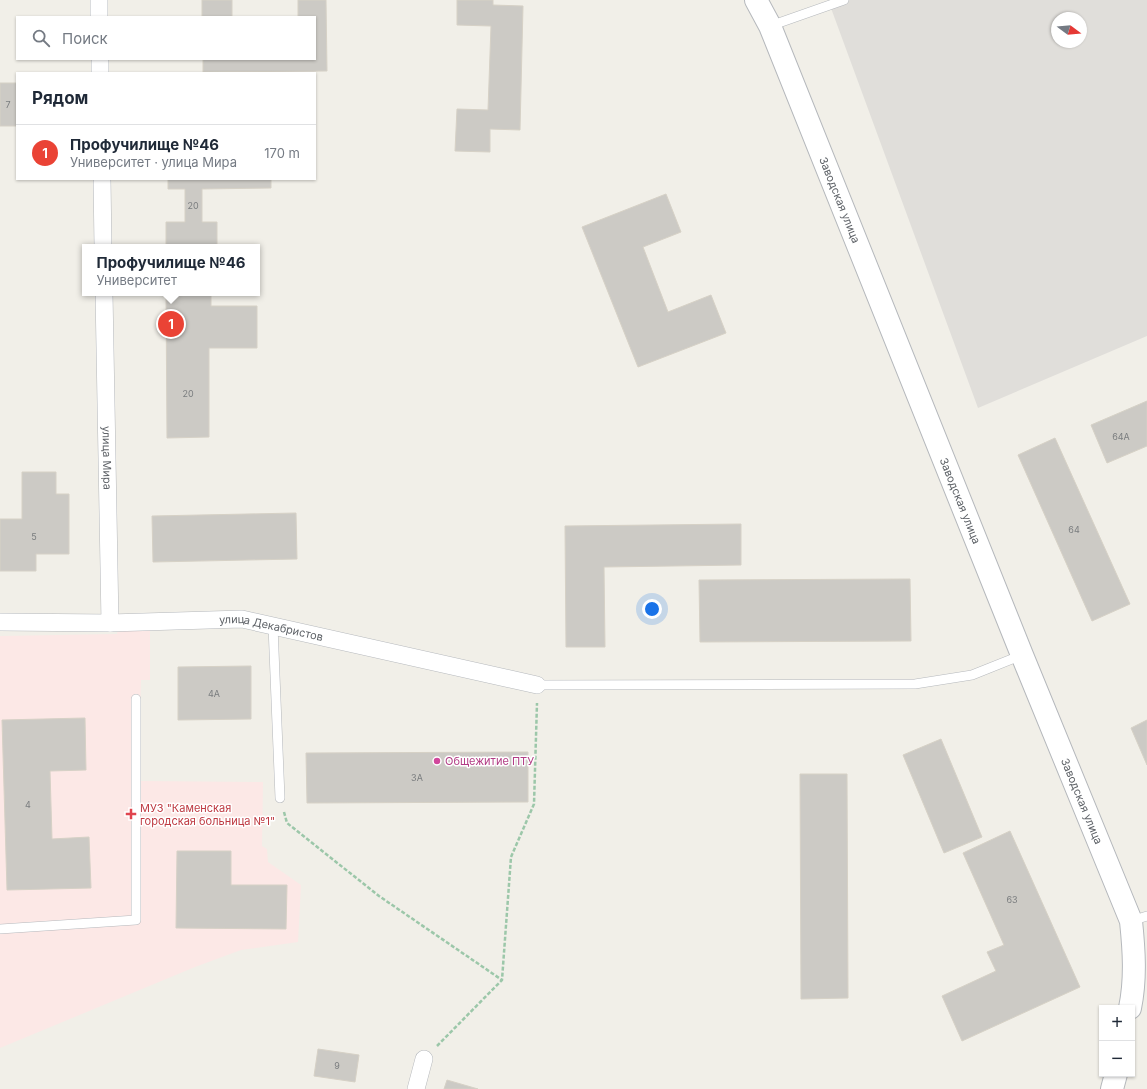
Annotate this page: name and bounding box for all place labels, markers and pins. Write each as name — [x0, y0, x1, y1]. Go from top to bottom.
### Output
pin: 1 — [158, 309, 184, 339]
place label: Общежитие ПТУ — [445, 754, 534, 768]
marker: Общежитие ПТУ — [432, 756, 442, 766]
place label: МУЗ "Каменская городская больница №1" — [140, 801, 275, 828]
marker: МУЗ "Каменская городская больница №1" — [125, 808, 137, 820]

